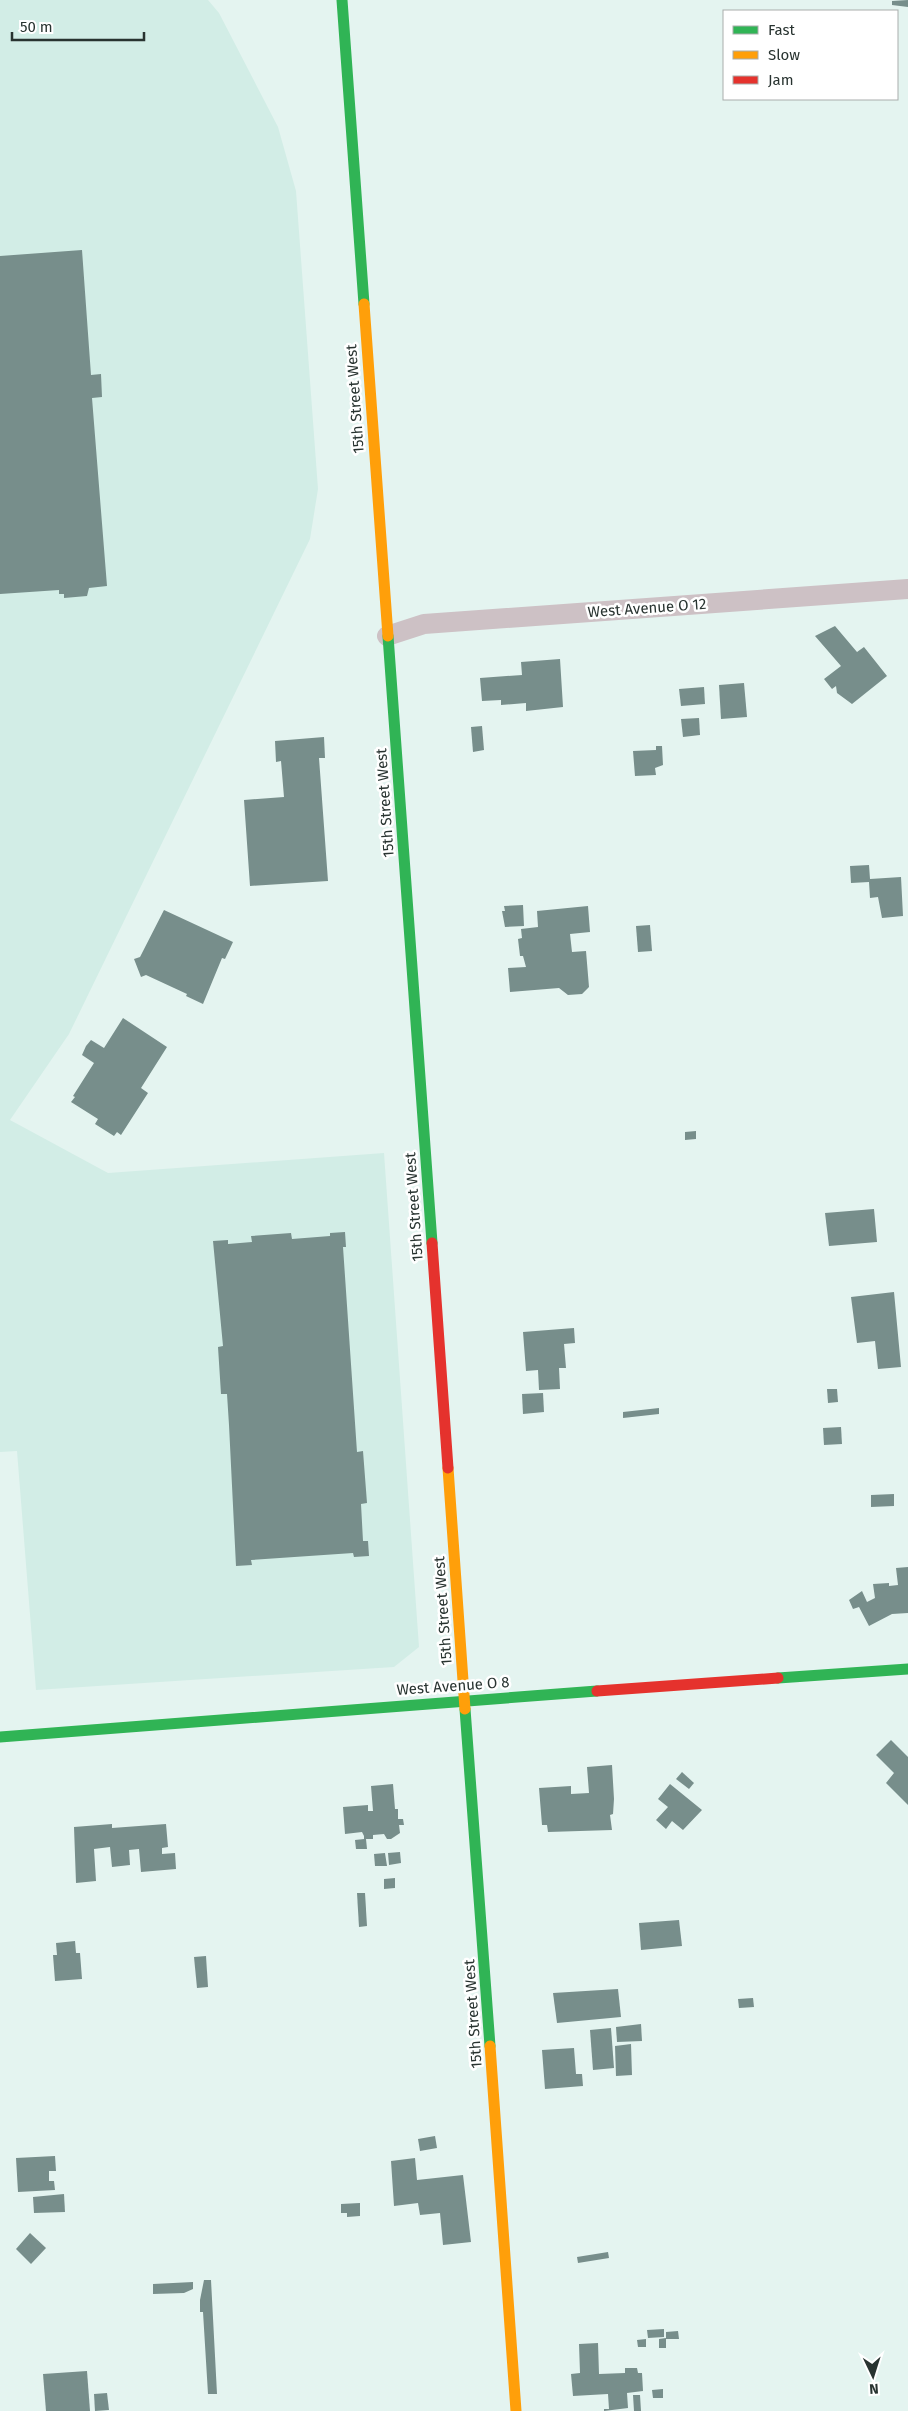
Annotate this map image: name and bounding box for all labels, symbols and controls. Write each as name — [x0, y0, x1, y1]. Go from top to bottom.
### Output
scale bar — [12, 10, 145, 42]
legend — [723, 10, 898, 100]
text: 50 m — [20, 18, 53, 36]
text: Fast — [768, 21, 795, 39]
text: Slow — [768, 46, 800, 64]
text: Jam — [768, 71, 794, 89]
street label: 15th Street West — [342, 343, 368, 454]
street label: West Avenue O 12 — [587, 595, 707, 621]
street label: 15th Street West — [372, 747, 398, 858]
street label: 15th Street West — [401, 1151, 427, 1262]
street label: 15th Street West — [430, 1555, 456, 1666]
street label: West Avenue O 8 — [396, 1673, 510, 1699]
street label: 15th Street West — [460, 1958, 486, 2069]
north arrow — [848, 2351, 898, 2401]
text: N — [869, 2380, 879, 2397]

